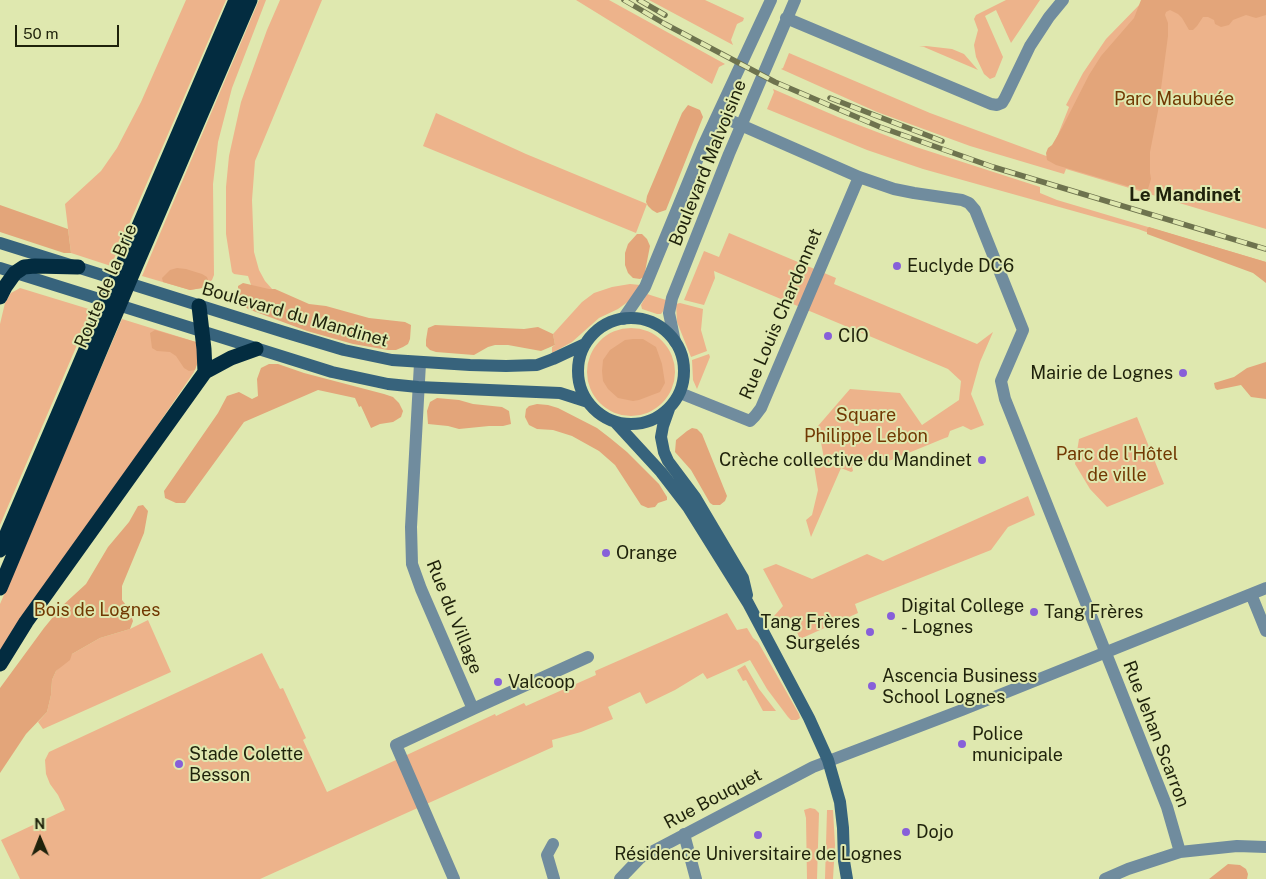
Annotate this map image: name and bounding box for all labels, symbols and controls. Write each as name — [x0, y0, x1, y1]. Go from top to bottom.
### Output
scale bar — [18, 15, 121, 47]
text: 50 m — [23, 25, 58, 42]
street label: Boulevard Malvoisine — [665, 77, 751, 249]
park label: Parc Maubuée — [1114, 88, 1234, 110]
district label: Le Mandinet — [1129, 184, 1241, 206]
street label: Route de la Brie — [70, 221, 142, 351]
street label: Rue Louis Chardonnet — [735, 225, 827, 403]
place label: Euclyde DC6 — [907, 255, 1014, 277]
marker: Euclyde DC6 — [891, 260, 903, 272]
street label: Boulevard du Mandinet — [199, 278, 391, 352]
place label: CIO — [838, 325, 869, 347]
marker: CIO — [822, 330, 834, 342]
place label: Mairie de Lognes — [1030, 362, 1173, 384]
marker: Mairie de Lognes — [1177, 367, 1189, 379]
park label: Square Philippe Lebon — [804, 404, 928, 446]
park label: Parc de l'Hôtel de ville — [1056, 443, 1178, 486]
place label: Crèche collective du Mandinet — [719, 449, 972, 471]
marker: Crèche collective du Mandinet — [976, 454, 988, 466]
place label: Orange — [616, 542, 677, 564]
marker: Orange — [600, 547, 612, 559]
street label: Rue du Village — [421, 557, 487, 677]
place label: Digital College - Lognes — [901, 595, 1024, 638]
park label: Bois de Lognes — [34, 599, 160, 621]
place label: Tang Frères — [1044, 601, 1143, 623]
marker: Tang Frères — [1028, 606, 1040, 618]
marker: Digital College - Lognes — [885, 610, 897, 622]
place label: Tang Frères Surgelés — [761, 611, 860, 654]
marker: Tang Frères Surgelés — [864, 626, 876, 638]
street label: Rue Jehan Scarron — [1118, 658, 1194, 810]
place label: Ascencia Business School Lognes — [882, 665, 1037, 708]
place label: Valcoop — [508, 671, 575, 693]
marker: Valcoop — [492, 676, 504, 688]
marker: Ascencia Business School Lognes — [866, 680, 878, 692]
place label: Police municipale — [972, 723, 1063, 766]
marker: Police municipale — [956, 738, 968, 750]
place label: Stade Colette Besson — [189, 743, 303, 786]
marker: Stade Colette Besson — [173, 758, 185, 770]
street label: Rue Bouquet — [660, 764, 766, 834]
north arrow — [15, 814, 65, 864]
text: N — [34, 816, 45, 832]
place label: Dojo — [916, 821, 954, 843]
marker: Dojo — [900, 826, 912, 838]
marker: Résidence Universitaire de Lognes — [752, 829, 764, 841]
place label: Résidence Universitaire de Lognes — [614, 843, 902, 865]

